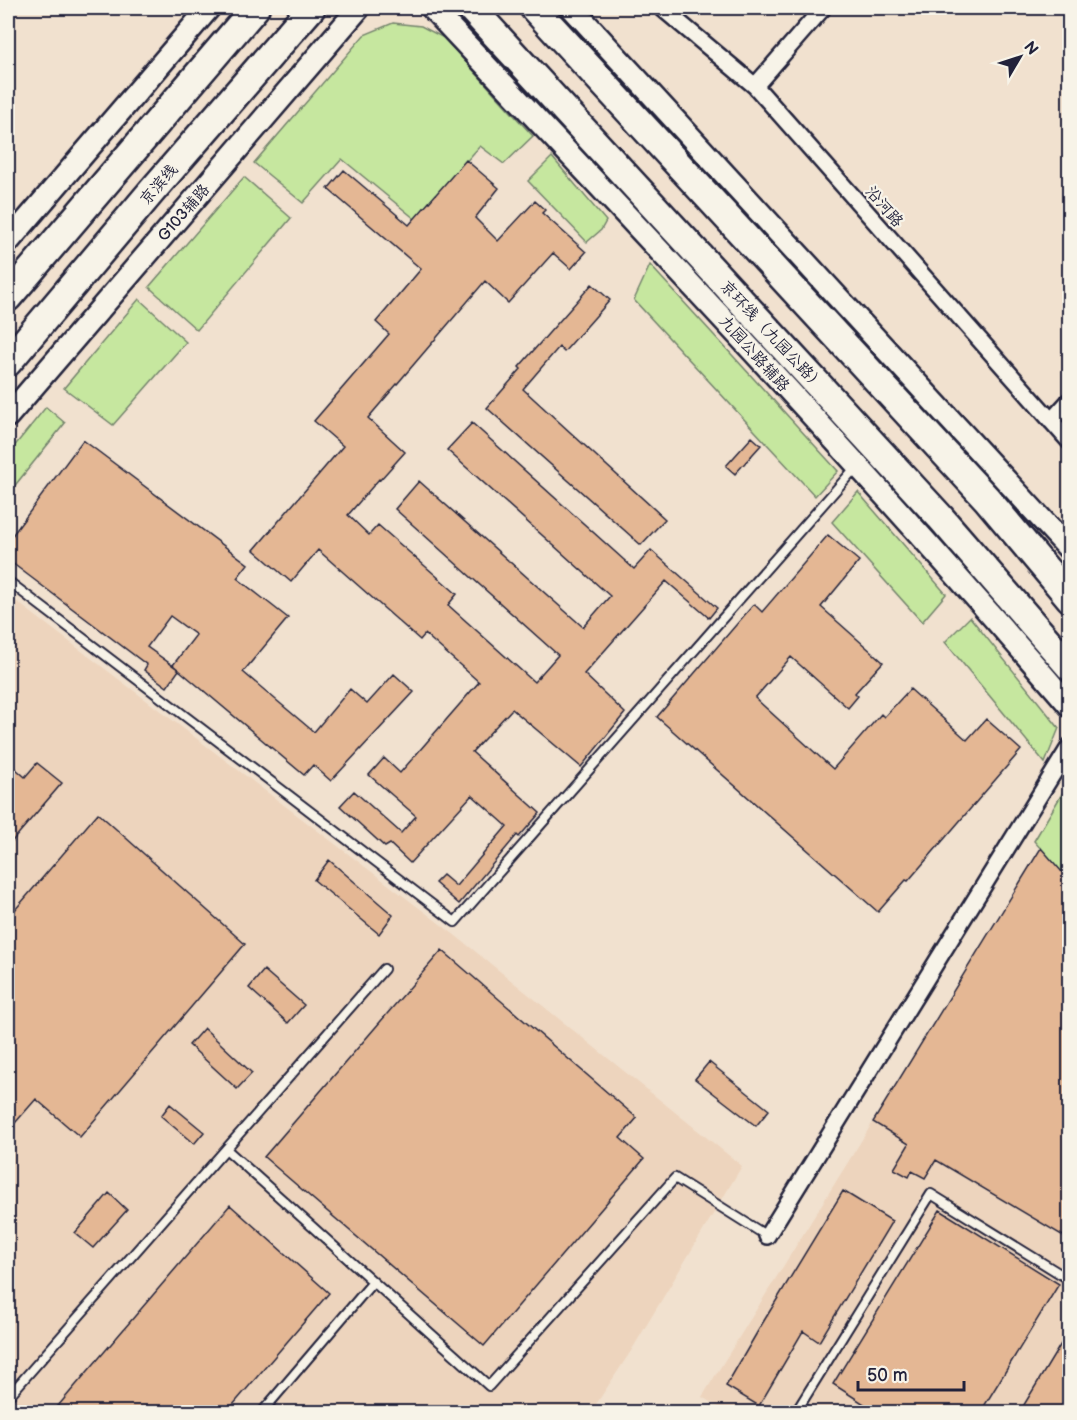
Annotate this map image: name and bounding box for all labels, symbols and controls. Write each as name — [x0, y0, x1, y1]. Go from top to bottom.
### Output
north arrow — [990, 27, 1050, 87]
text: N — [1019, 38, 1042, 59]
street label: 京滨线 — [136, 161, 182, 209]
street label: G103辅路 — [154, 181, 214, 245]
street label: 沿河路 — [861, 183, 907, 231]
street label: 京环线（九园公路） — [716, 277, 828, 395]
street label: 九园公路辅路 — [715, 312, 793, 396]
scale bar — [858, 1354, 964, 1392]
text: 50 m — [867, 1365, 908, 1386]

